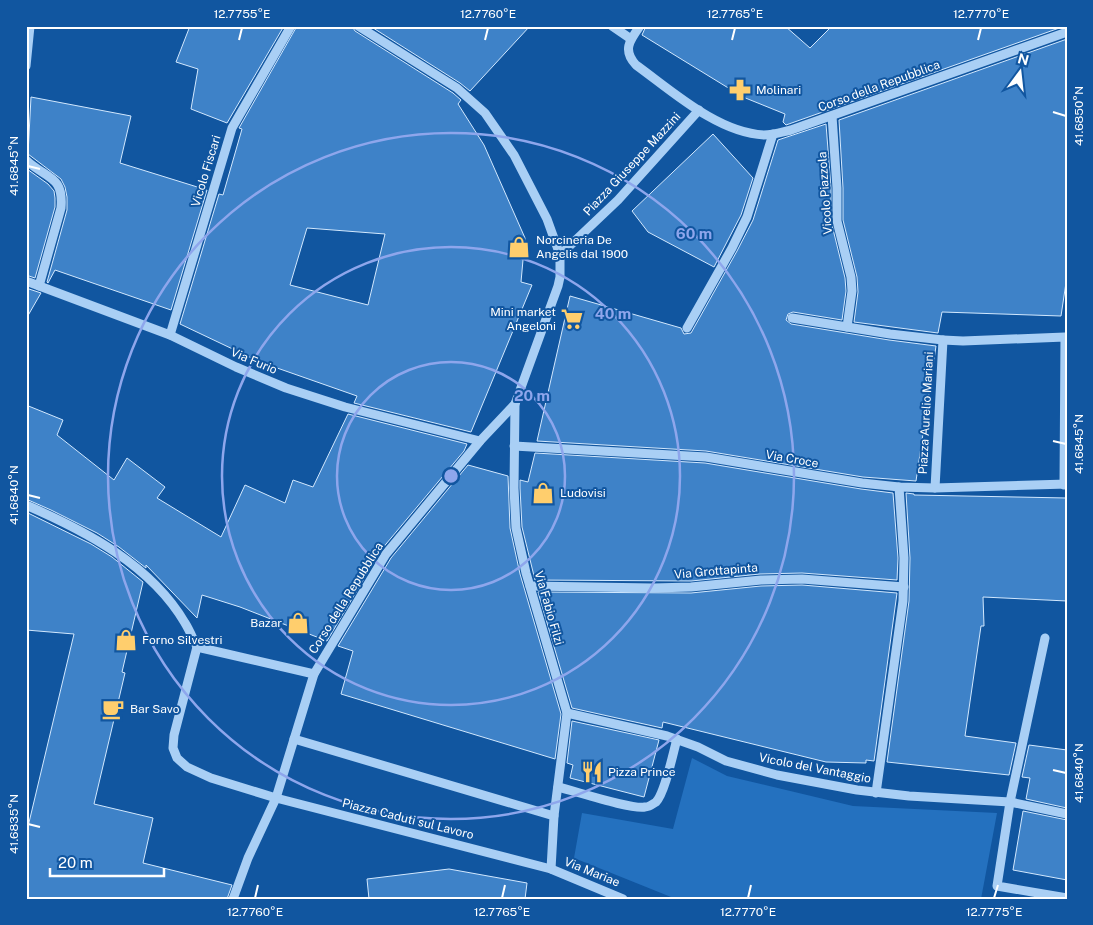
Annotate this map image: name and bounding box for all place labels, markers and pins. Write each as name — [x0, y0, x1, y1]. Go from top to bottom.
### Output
pharmacy icon: Molinari — [727, 77, 753, 103]
place label: Molinari — [756, 83, 801, 97]
place label: Norcineria De Angelis dal 1900 — [536, 233, 628, 261]
shop icon: Norcineria De Angelis dal 1900 — [506, 234, 532, 260]
place label: Mini market Angeloni — [490, 305, 556, 333]
supermarket icon: Mini market Angeloni — [559, 306, 585, 332]
centre of rings — [442, 467, 460, 485]
shop icon: Ludovisi — [530, 480, 556, 506]
place label: Ludovisi — [560, 486, 606, 500]
shop icon: Bazar — [285, 610, 311, 636]
place label: Bazar — [250, 616, 282, 630]
shop icon: Forno Silvestri — [113, 627, 139, 653]
place label: Forno Silvestri — [142, 633, 222, 647]
cafe icon: Bar Savo — [100, 696, 126, 722]
place label: Bar Savo — [130, 702, 180, 716]
restaurant icon: Pizza Prince — [579, 759, 605, 785]
place label: Pizza Prince — [608, 765, 676, 779]

